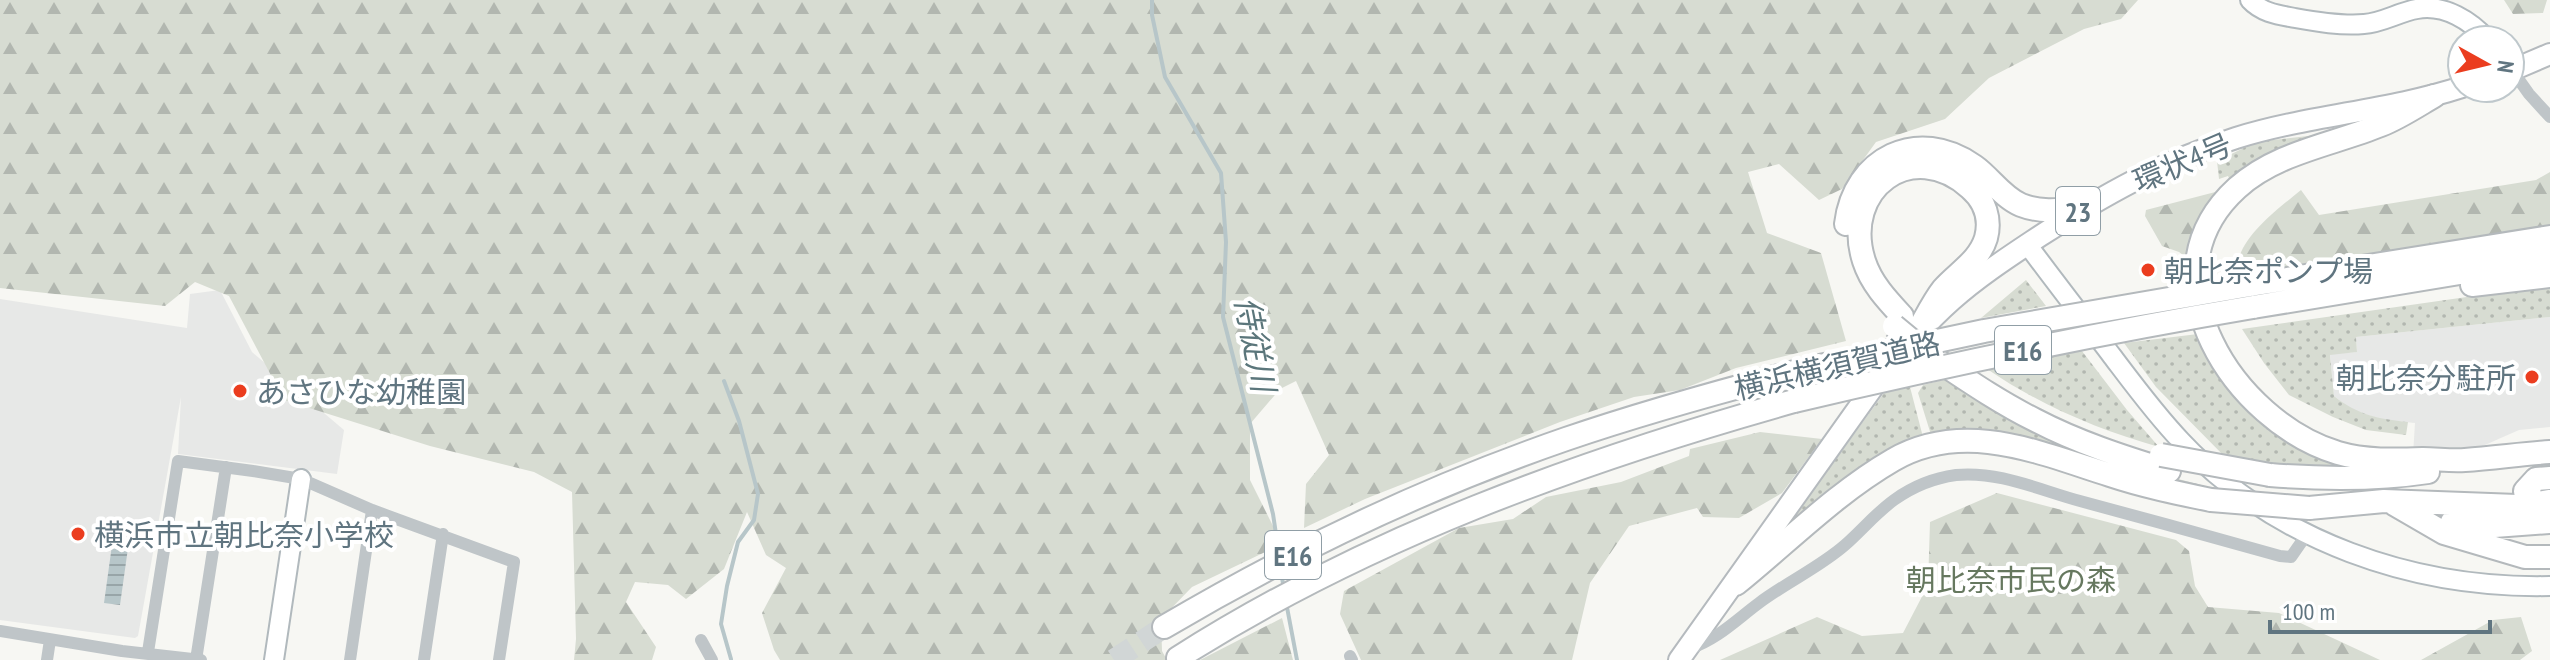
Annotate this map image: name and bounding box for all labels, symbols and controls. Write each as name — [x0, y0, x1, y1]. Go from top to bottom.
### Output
north arrow — [2446, 24, 2526, 104]
text: N — [2491, 59, 2520, 75]
street label: 環状4号 — [2127, 124, 2237, 200]
road number: 23 — [2056, 187, 2100, 235]
place label: 朝比奈ポンプ場 — [2164, 251, 2373, 290]
marker: 朝比奈ポンプ場 — [2139, 261, 2157, 279]
water label: 侍従川 — [1226, 293, 1286, 398]
street label: 横浜横須賀道路 — [1730, 322, 1944, 408]
road number: E16 — [1995, 326, 2051, 374]
place label: 朝比奈分駐所 — [2336, 358, 2516, 397]
marker: 朝比奈分駐所 — [2523, 368, 2541, 386]
place label: あさひな幼稚園 — [256, 372, 466, 411]
marker: あさひな幼稚園 — [231, 382, 249, 400]
place label: 横浜市立朝比奈小学校 — [94, 515, 394, 554]
marker: 横浜市立朝比奈小学校 — [69, 525, 87, 543]
road number: E16 — [1265, 531, 1321, 579]
park label: 朝比奈市民の森 — [1906, 560, 2116, 599]
scale bar — [2270, 584, 2490, 634]
text: 100 m — [2282, 596, 2335, 627]

